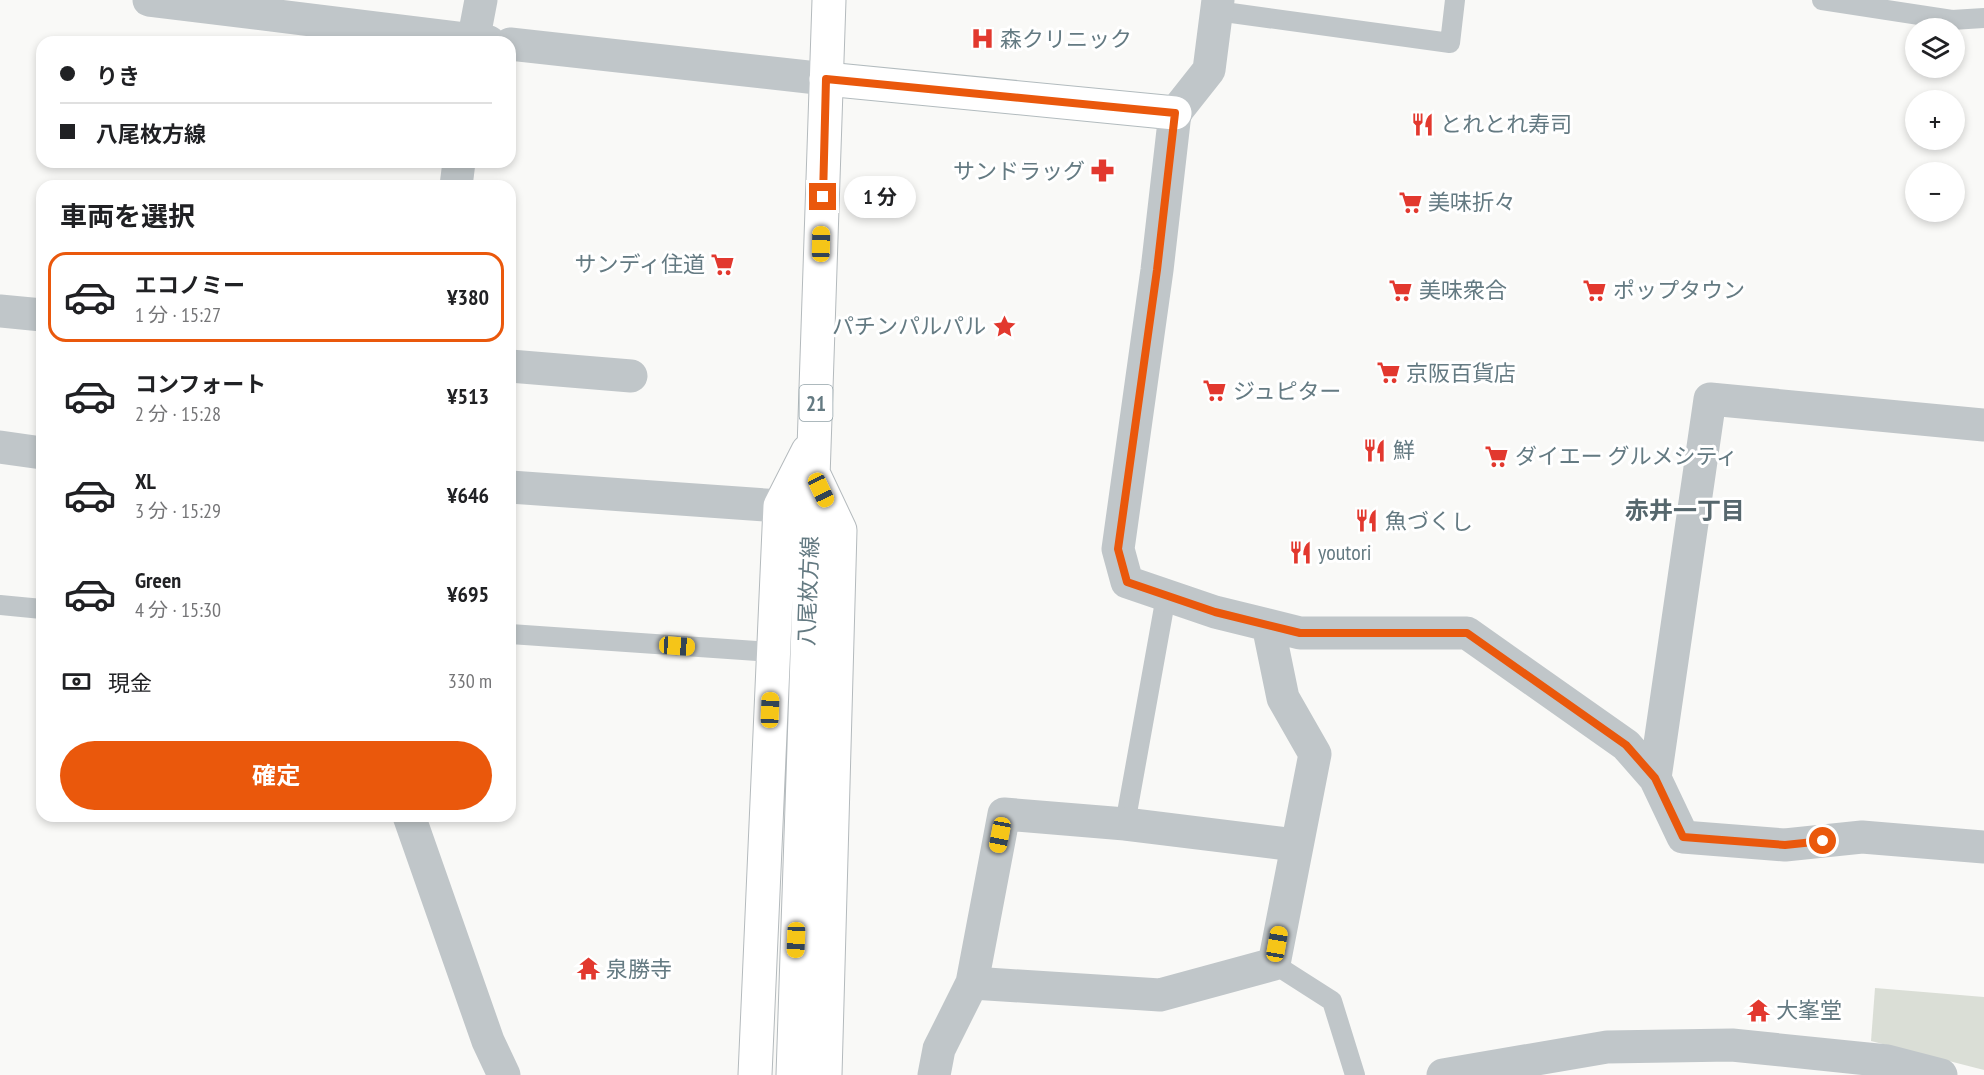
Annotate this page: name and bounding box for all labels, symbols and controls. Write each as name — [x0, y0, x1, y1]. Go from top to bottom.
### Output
map controls — [1905, 18, 1965, 222]
button: layers — [1905, 18, 1965, 78]
place label: 森クリニック — [1000, 25, 1132, 53]
hospital icon: 森クリニック — [969, 26, 995, 52]
text: りき — [96, 62, 140, 90]
button: + — [1905, 90, 1965, 150]
place label: とれとれ寿司 — [1440, 110, 1572, 138]
restaurant icon: とれとれ寿司 — [1409, 111, 1435, 137]
text: 八尾枚方線 — [96, 120, 206, 148]
place label: サンドラッグ — [953, 157, 1085, 185]
pharmacy icon: サンドラッグ — [1090, 158, 1116, 184]
button: − — [1905, 162, 1965, 222]
callout: 1 分 — [844, 176, 916, 218]
route end — [809, 183, 836, 210]
text: 1 分 — [863, 184, 897, 210]
place label: 美味折々 — [1428, 188, 1516, 216]
supermarket icon: 美味折々 — [1397, 189, 1423, 215]
text: 車両を選択 — [60, 199, 195, 233]
car — [812, 226, 830, 262]
place label: サンディ住道 — [575, 250, 705, 278]
supermarket icon: サンディ住道 — [710, 251, 736, 277]
icon: car — [63, 270, 117, 324]
text: エコノミー — [135, 271, 245, 299]
place label: 美味衆合 — [1419, 276, 1507, 304]
place label: ポップタウン — [1613, 276, 1745, 304]
supermarket icon: 美味衆合 — [1388, 277, 1414, 303]
supermarket icon: ポップタウン — [1582, 277, 1608, 303]
text: ¥380 — [447, 283, 489, 311]
text: 1 分 · 15:27 — [135, 302, 221, 328]
place label: パチンパルパル — [832, 312, 986, 340]
place icon: パチンパルパル — [991, 313, 1017, 339]
place label: 京阪百貨店 — [1406, 359, 1516, 387]
supermarket icon: 京阪百貨店 — [1375, 360, 1401, 386]
icon: car — [63, 369, 117, 423]
text: コンフォート — [135, 370, 266, 398]
place label: ジュピター — [1233, 377, 1341, 405]
supermarket icon: ジュピター — [1202, 378, 1228, 404]
text: ¥513 — [447, 382, 489, 410]
road number: 21 — [800, 385, 832, 421]
text: 2 分 · 15:28 — [135, 401, 221, 427]
place label: 鮮 — [1393, 436, 1415, 464]
restaurant icon: 鮮 — [1362, 437, 1388, 463]
place label: ダイエー グルメシティ — [1515, 442, 1738, 470]
supermarket icon: ダイエー グルメシティ — [1484, 443, 1510, 469]
text: XL — [135, 467, 156, 495]
icon: car — [63, 468, 117, 522]
car — [805, 470, 837, 510]
text: ¥646 — [447, 481, 489, 509]
district label: 赤井一丁目 — [1625, 495, 1745, 526]
text: 3 分 · 15:29 — [135, 498, 221, 524]
place label: 魚づくし — [1385, 507, 1473, 535]
restaurant icon: 魚づくし — [1354, 508, 1380, 534]
street label: 八尾枚方線 — [792, 536, 824, 646]
place label: youtori — [1318, 538, 1372, 566]
restaurant icon: youtori — [1287, 539, 1313, 565]
text: Green — [135, 566, 181, 594]
icon: car — [63, 567, 117, 621]
text: ¥695 — [447, 580, 489, 608]
text: 4 分 · 15:30 — [135, 597, 221, 623]
car — [658, 636, 696, 656]
icon: cash — [60, 665, 93, 698]
text: 330 m — [448, 668, 492, 694]
text: 現金 — [108, 669, 152, 697]
car — [760, 692, 780, 728]
button: 確定 — [60, 741, 492, 810]
car — [988, 816, 1012, 854]
route start — [1809, 827, 1836, 854]
car — [786, 922, 806, 958]
car — [1265, 925, 1289, 963]
place label: 泉勝寺 — [606, 955, 672, 983]
temple icon: 泉勝寺 — [575, 956, 601, 982]
place label: 大峯堂 — [1776, 996, 1842, 1024]
temple icon: 大峯堂 — [1745, 997, 1771, 1023]

